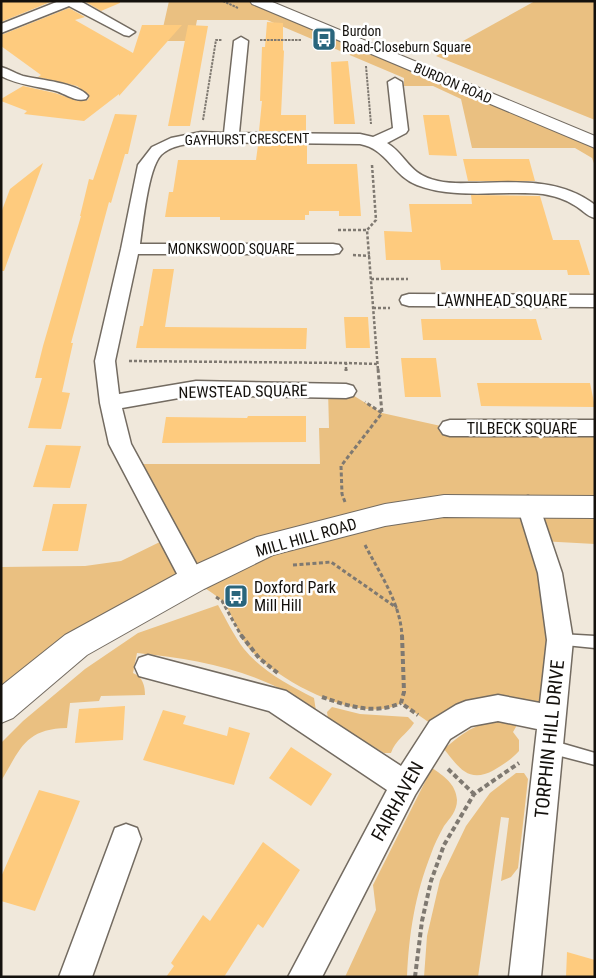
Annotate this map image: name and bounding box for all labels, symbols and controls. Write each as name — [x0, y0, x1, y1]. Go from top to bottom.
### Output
place label: Burdon Road-Closeburn Square — [342, 23, 472, 55]
bus stop icon: Burdon Road-Closeburn Square — [311, 26, 337, 52]
street label: BURDON ROAD — [412, 59, 494, 107]
street label: GAYHURST CRESCENT — [184, 130, 310, 148]
street label: MONKSWOOD SQUARE — [167, 241, 295, 257]
street label: LAWNHEAD SQUARE — [437, 291, 567, 310]
street label: NEWSTEAD SQUARE — [178, 381, 308, 402]
street label: TILBECK SQUARE — [467, 419, 577, 438]
street label: MILL HILL ROAD — [253, 514, 359, 561]
place label: Doxford Park Mill Hill — [254, 578, 337, 615]
bus stop icon: Doxford Park Mill Hill — [223, 583, 249, 609]
street label: TORPHIN HILL DRIVE — [530, 659, 569, 819]
street label: FAIRHAVEN — [366, 757, 429, 845]

